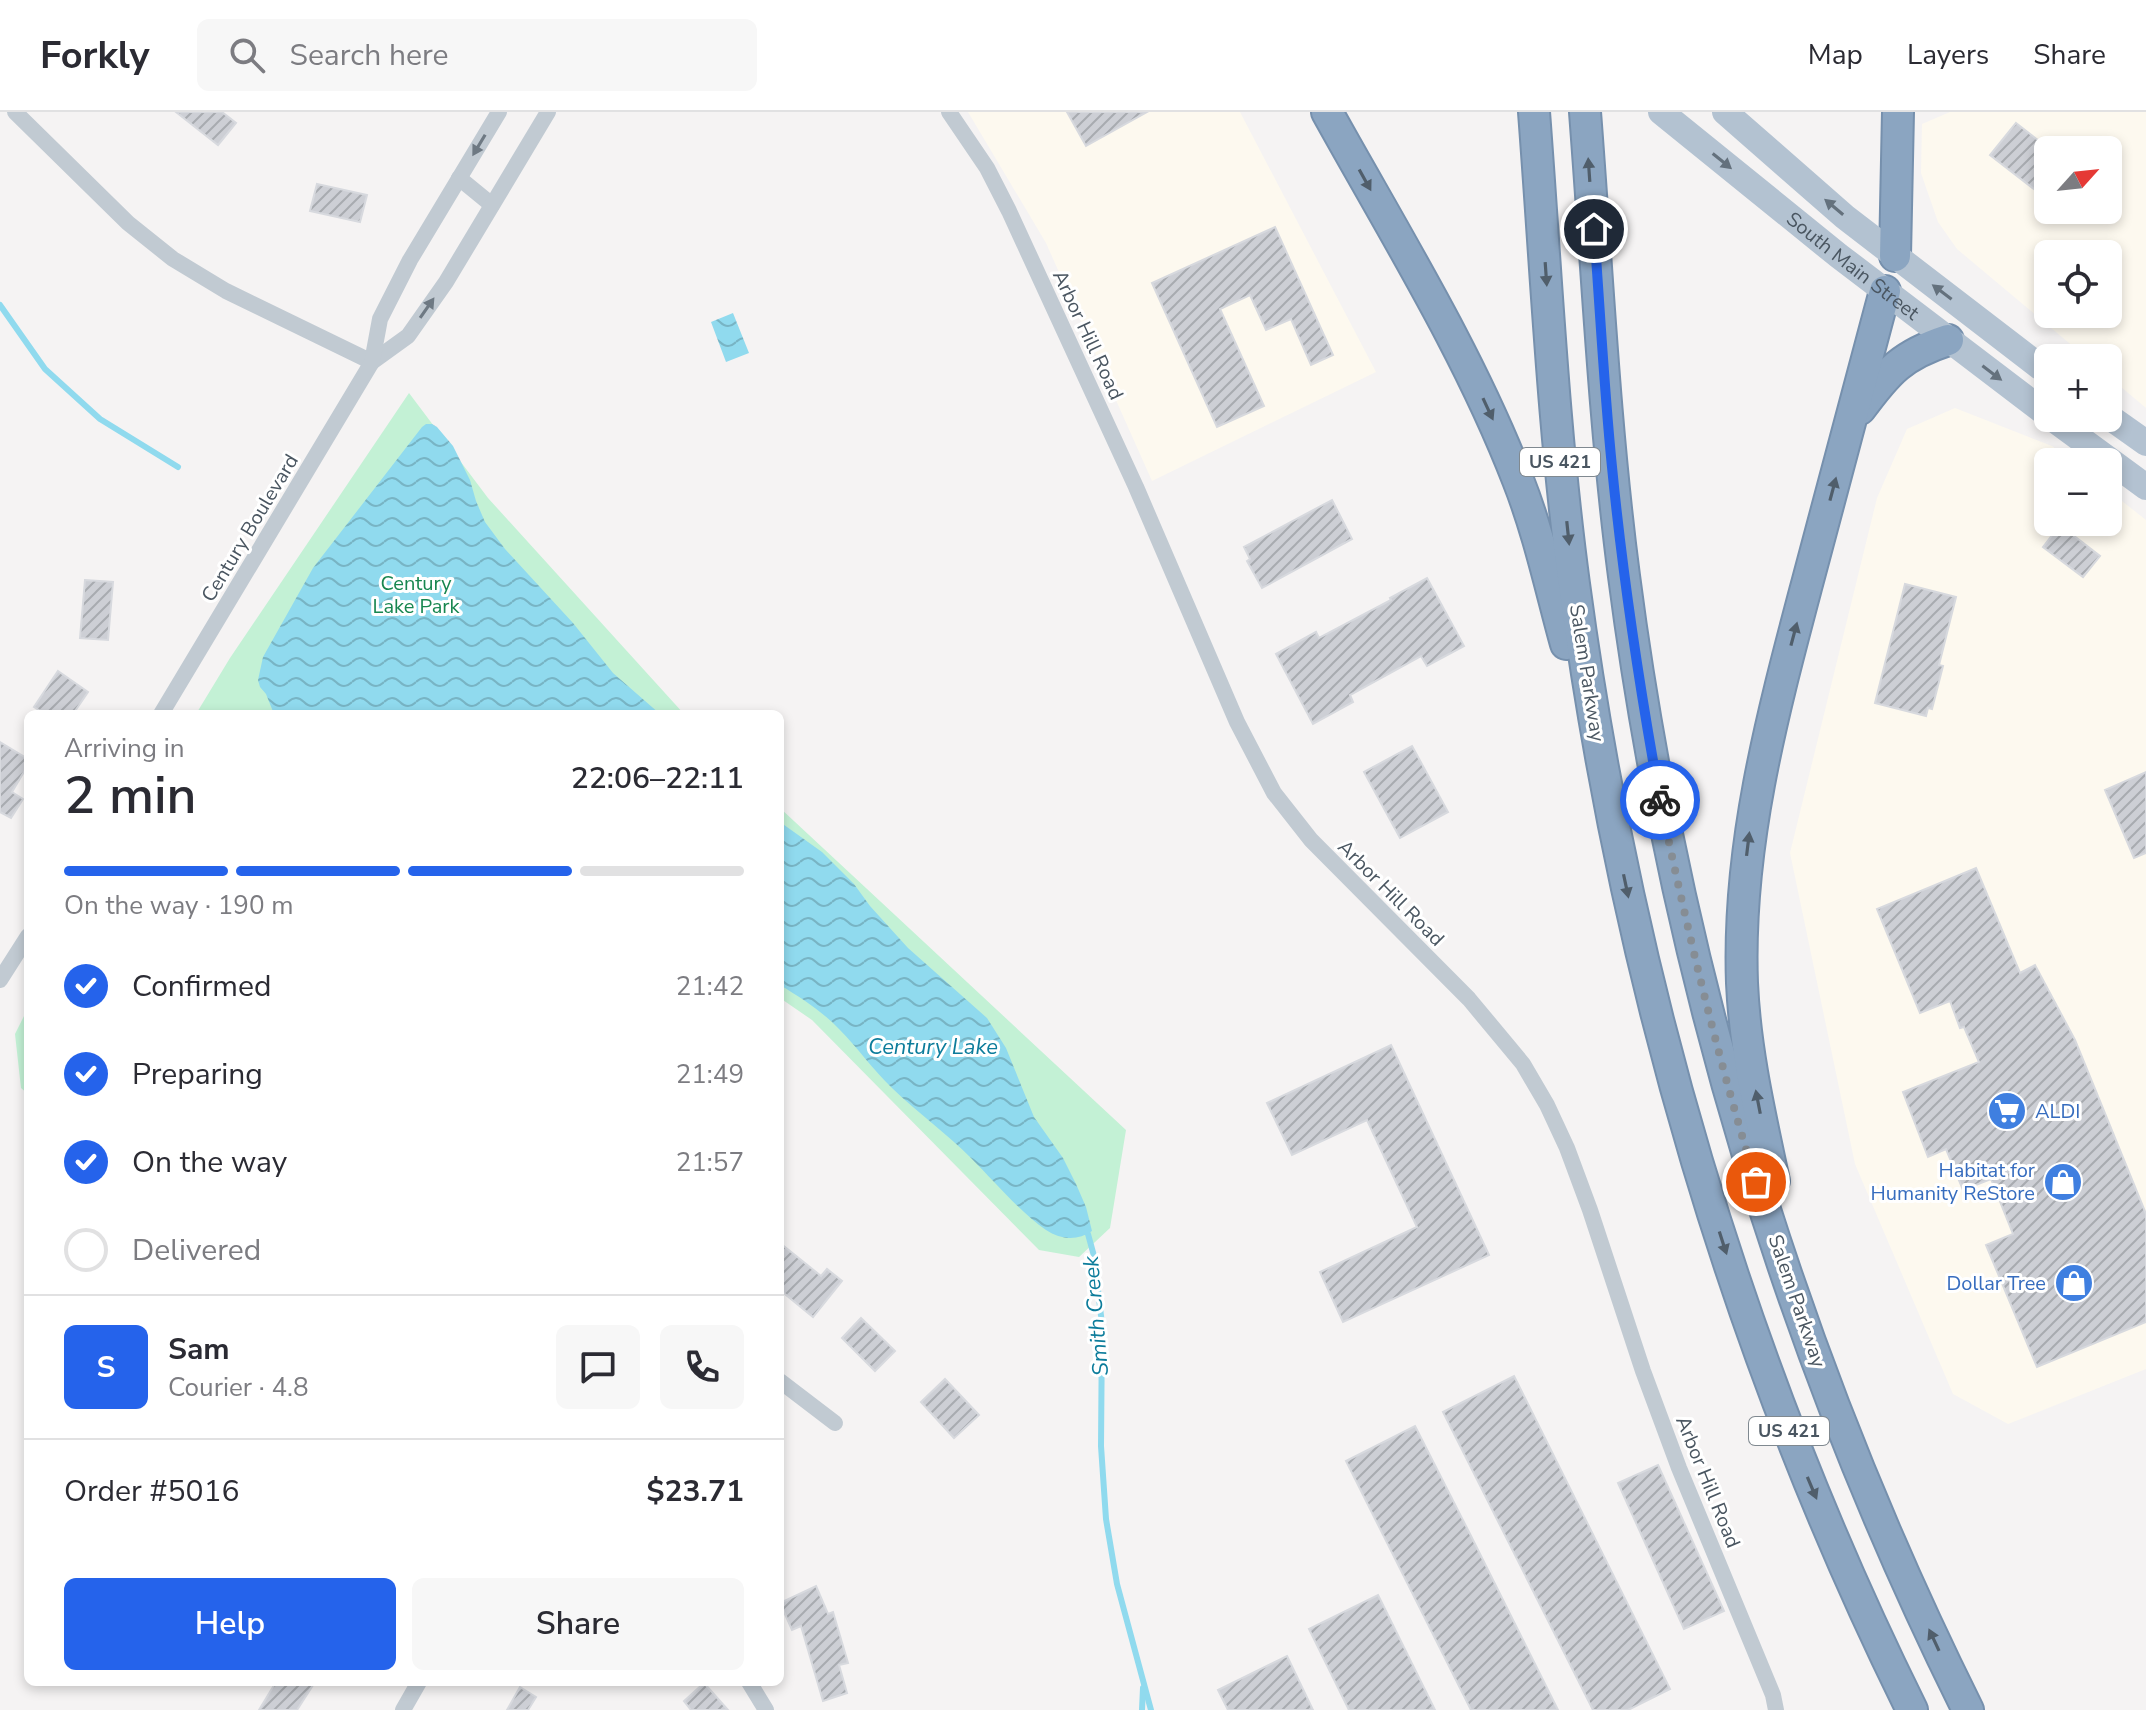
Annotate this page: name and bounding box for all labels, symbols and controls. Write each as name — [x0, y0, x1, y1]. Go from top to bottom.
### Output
search box — [197, 19, 757, 91]
text: Forkly — [40, 30, 149, 81]
icon: search — [225, 33, 269, 77]
text: Search here — [289, 35, 448, 76]
text: Map — [1808, 36, 1863, 74]
text: Layers — [1907, 36, 1989, 74]
text: Share — [2033, 36, 2106, 74]
one-way arrow — [472, 134, 486, 156]
north arrow — [2034, 136, 2122, 224]
map controls — [2034, 136, 2122, 536]
one-way arrow — [1711, 152, 1731, 169]
one-way arrow — [1582, 157, 1595, 182]
one-way arrow — [1358, 169, 1372, 192]
pin — [1560, 195, 1628, 263]
one-way arrow — [1824, 199, 1844, 217]
street label: South Main Street — [1781, 205, 1926, 327]
icon: home — [1572, 207, 1616, 251]
button: locate — [2034, 240, 2122, 328]
one-way arrow — [1540, 262, 1553, 287]
street label: Arbor Hill Road — [1046, 266, 1130, 404]
one-way arrow — [1931, 284, 1952, 300]
one-way arrow — [419, 298, 434, 319]
button: + — [2034, 344, 2122, 432]
one-way arrow — [1982, 364, 2002, 380]
one-way arrow — [1481, 398, 1495, 421]
road number: US 421 — [1520, 448, 1600, 476]
button: − — [2034, 448, 2122, 536]
street label: Century Boulevard — [195, 449, 305, 607]
one-way arrow — [1827, 476, 1839, 501]
one-way arrow — [1561, 521, 1574, 546]
park label: Century Lake Park — [373, 570, 460, 620]
street label: Salem Parkway — [1563, 602, 1611, 744]
one-way arrow — [1788, 621, 1800, 646]
text: Arriving in — [64, 731, 185, 766]
text: 22:06–22:11 — [571, 758, 744, 799]
text: 2 min — [64, 760, 197, 831]
courier — [1620, 760, 1700, 840]
icon: bike — [1638, 778, 1682, 822]
one-way arrow — [1742, 831, 1755, 856]
street label: Arbor Hill Road — [1332, 834, 1450, 952]
one-way arrow — [1620, 873, 1633, 898]
text: On the way · 190 m — [64, 888, 293, 923]
icon: check — [64, 964, 108, 1008]
text: Confirmed — [132, 966, 272, 1007]
text: 21:42 — [676, 969, 744, 1004]
water label: Century Lake — [868, 1032, 998, 1062]
icon: check — [64, 1052, 108, 1096]
text: Preparing — [132, 1054, 263, 1095]
text: 21:49 — [676, 1057, 744, 1092]
one-way arrow — [1751, 1090, 1763, 1115]
supermarket icon: ALDI — [1986, 1090, 2028, 1132]
place label: ALDI — [2035, 1098, 2080, 1125]
icon: check — [64, 1140, 108, 1184]
text: On the way — [132, 1142, 287, 1183]
text: 21:57 — [676, 1145, 744, 1180]
pin — [1722, 1148, 1790, 1216]
place label: Habitat for Humanity ReStore — [1871, 1157, 2035, 1207]
icon: bag — [1734, 1160, 1778, 1204]
shop icon: Habitat for Humanity ReStore — [2042, 1161, 2084, 1203]
text: Delivered — [132, 1230, 261, 1271]
street label: Salem Parkway — [1762, 1231, 1833, 1372]
one-way arrow — [1717, 1232, 1730, 1256]
water label: Smith Creek — [1076, 1254, 1116, 1377]
shop icon: Dollar Tree — [2053, 1262, 2095, 1304]
place label: Dollar Tree — [1946, 1270, 2046, 1297]
button: chat — [556, 1325, 640, 1409]
button: phone — [660, 1325, 744, 1409]
text: Sam — [168, 1329, 230, 1370]
text: S — [97, 1347, 115, 1388]
text: Courier · 4.8 — [168, 1370, 309, 1405]
street label: Arbor Hill Road — [1669, 1412, 1747, 1552]
road number: US 421 — [1749, 1417, 1829, 1445]
text: Order #5016 — [64, 1471, 239, 1512]
text: $23.71 — [647, 1471, 744, 1512]
one-way arrow — [1806, 1476, 1819, 1500]
button: Help — [64, 1578, 396, 1670]
button: Share — [412, 1578, 744, 1670]
one-way arrow — [1927, 1628, 1941, 1652]

